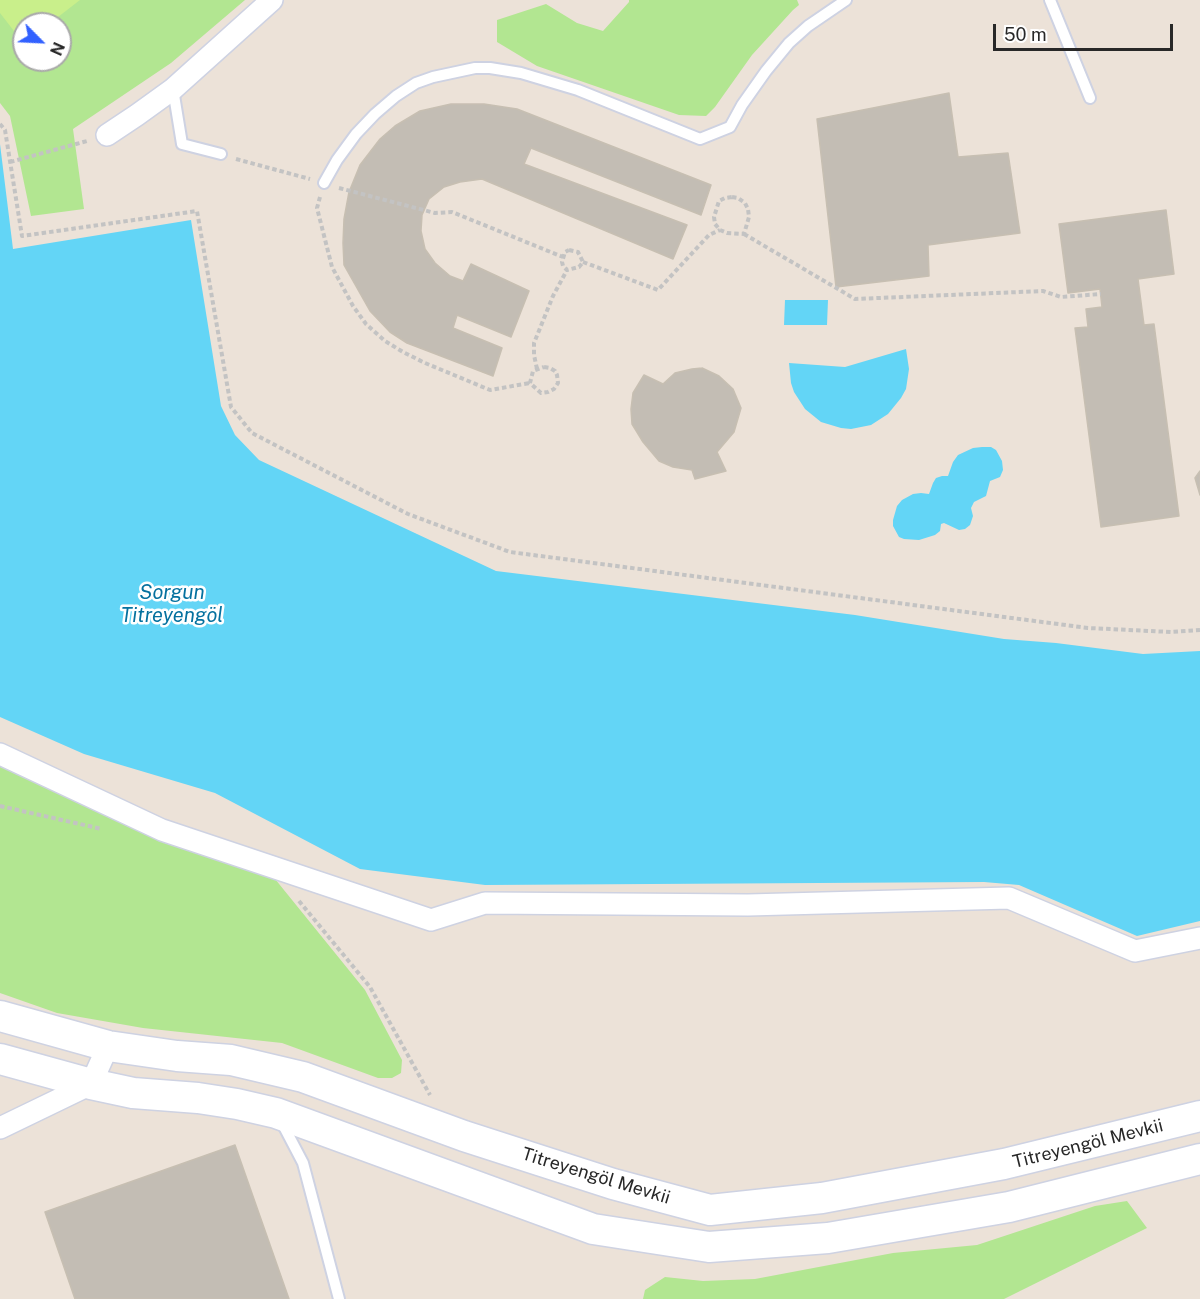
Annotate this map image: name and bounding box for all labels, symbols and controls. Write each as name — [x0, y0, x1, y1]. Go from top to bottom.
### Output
north arrow — [12, 12, 72, 72]
scale bar — [996, 12, 1176, 50]
text: 50 m — [1004, 24, 1047, 45]
text: N — [46, 39, 68, 58]
water label: Sorgun Titreyengöl — [121, 581, 223, 628]
street label: Titreyengöl Mevkii — [1011, 1115, 1165, 1173]
street label: Titreyengöl Mevkii — [519, 1143, 673, 1209]

